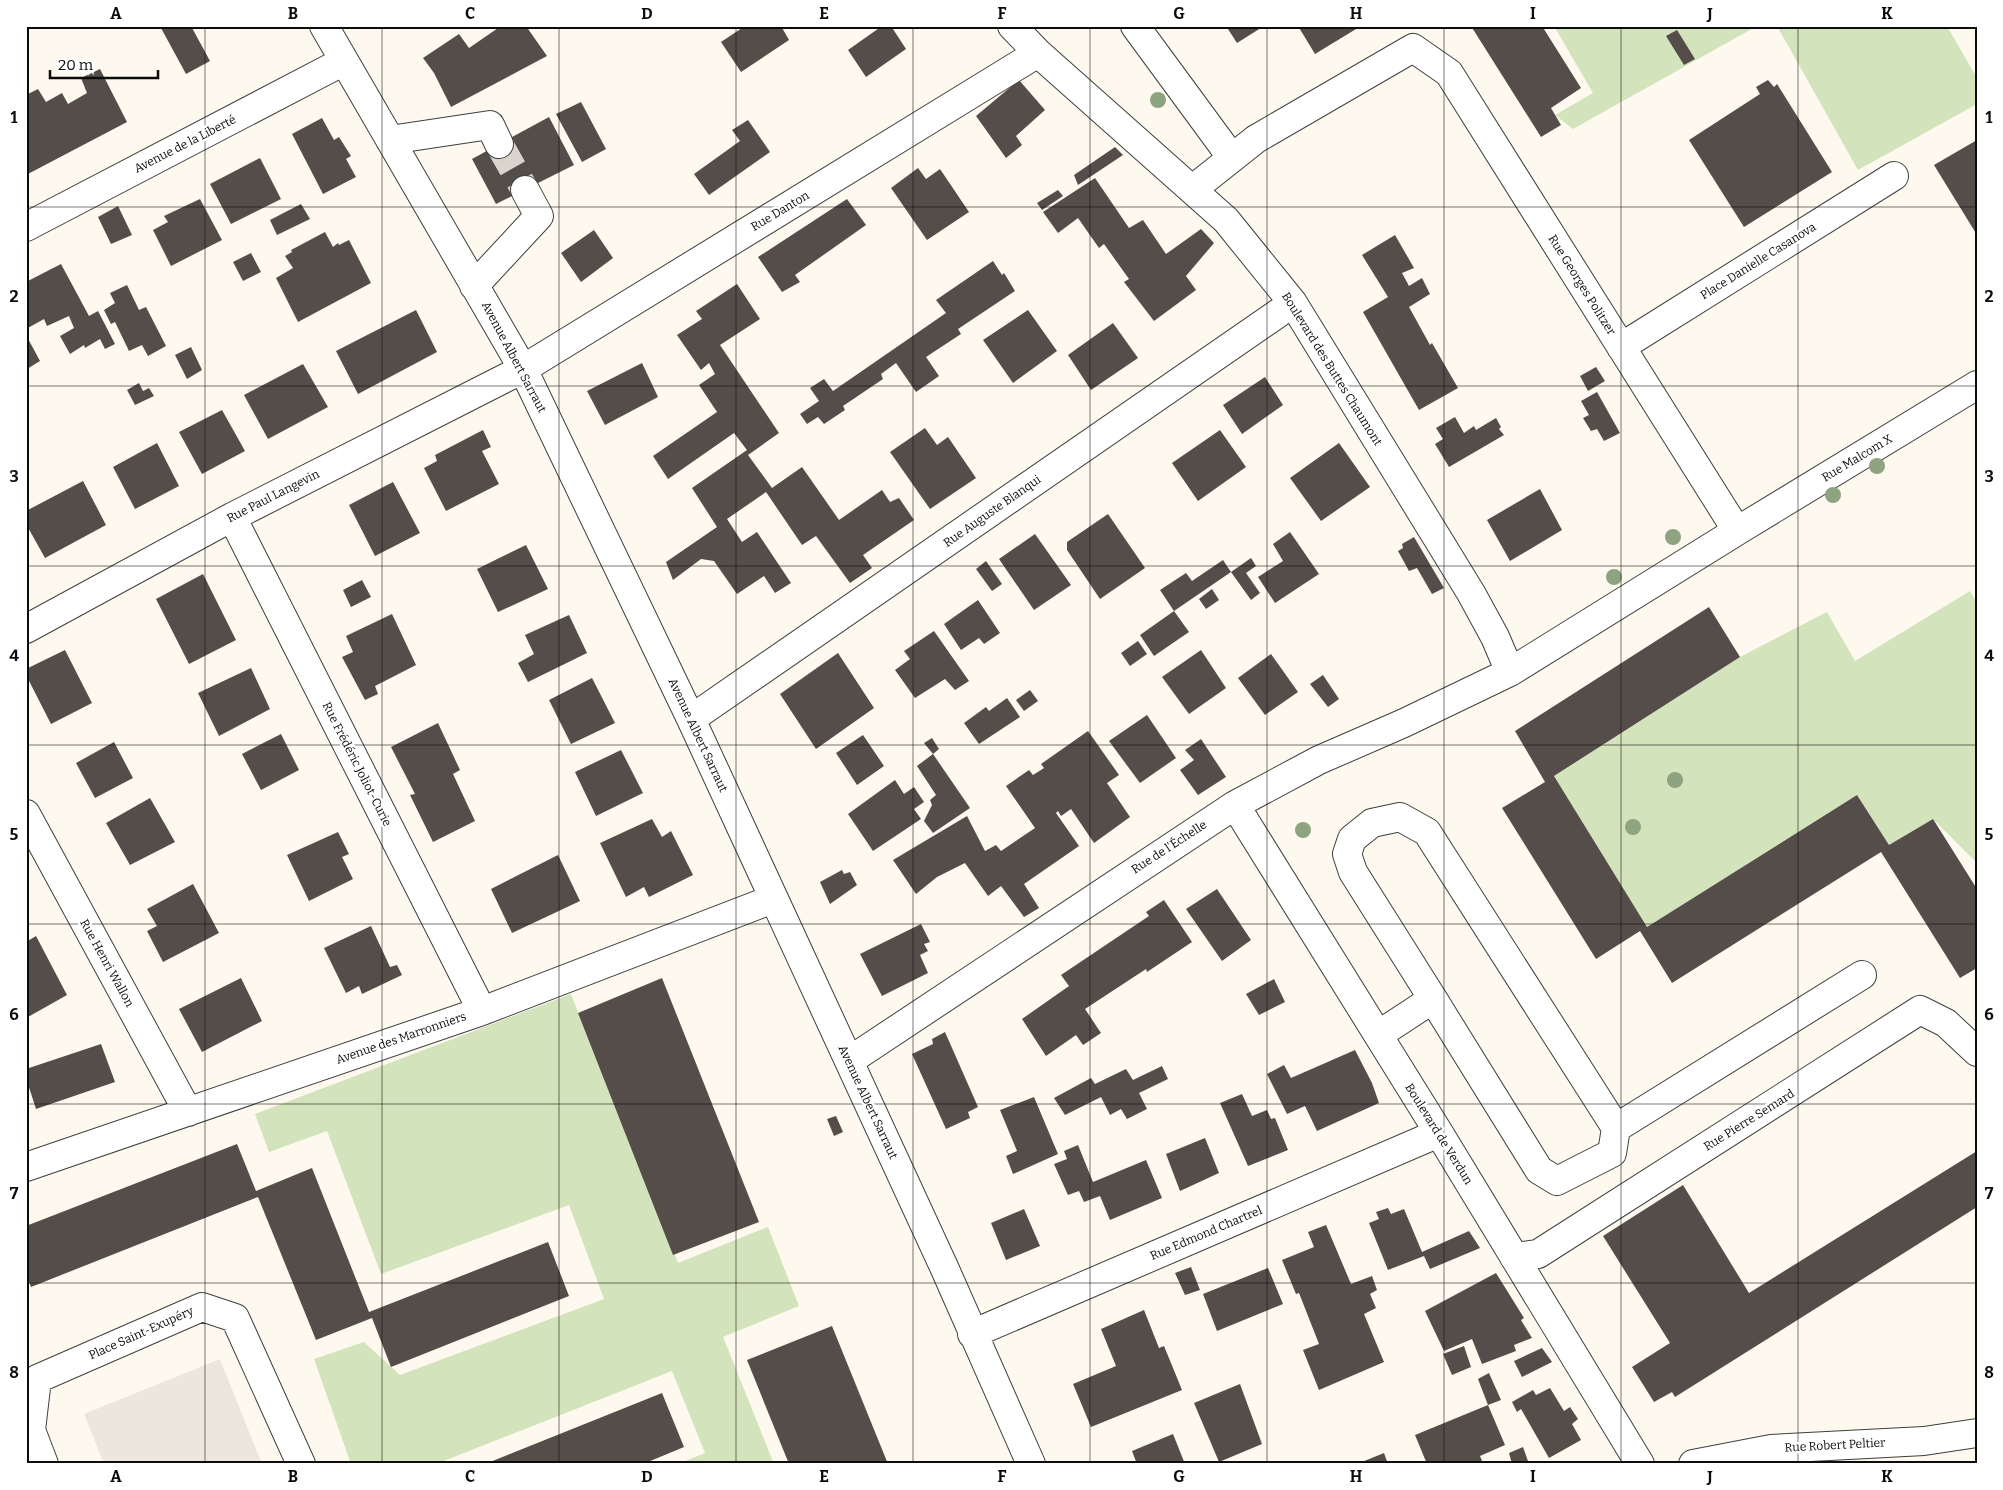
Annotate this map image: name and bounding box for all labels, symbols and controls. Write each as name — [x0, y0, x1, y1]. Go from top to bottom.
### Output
text: A — [110, 4, 122, 23]
text: B — [288, 4, 298, 23]
text: C — [465, 4, 475, 23]
text: D — [641, 4, 653, 23]
text: E — [819, 4, 829, 23]
text: F — [998, 4, 1007, 23]
text: G — [1173, 4, 1185, 23]
text: H — [1350, 4, 1363, 23]
text: I — [1530, 4, 1536, 23]
text: J — [1706, 4, 1713, 23]
text: K — [1881, 4, 1893, 23]
scale bar — [50, 48, 158, 80]
text: 20 m — [58, 56, 94, 74]
text: 1 — [11, 108, 18, 127]
text: 1 — [1986, 108, 1993, 127]
street label: Avenue de la Liberté — [132, 112, 238, 176]
street label: Rue Danton — [748, 188, 812, 234]
street label: Place Danielle Casanova — [1698, 219, 1819, 302]
street label: Rue Georges Politzer — [1545, 232, 1619, 338]
text: 2 — [9, 287, 19, 306]
text: 2 — [1984, 287, 1994, 306]
street label: Boulevard des Buttes Chaumont — [1279, 290, 1385, 449]
street label: Avenue Albert Sarraut — [479, 299, 550, 416]
street label: Rue Malcom X — [1819, 431, 1895, 485]
street label: Rue Paul Langevin — [224, 466, 322, 525]
text: 3 — [9, 467, 19, 486]
text: 3 — [1984, 467, 1994, 486]
street label: Rue Auguste Blanqui — [941, 472, 1044, 550]
text: 4 — [9, 646, 19, 665]
text: 4 — [1984, 646, 1994, 665]
street label: Avenue Albert Sarraut — [665, 676, 731, 795]
street label: Rue Frédéric Joliot-Curie — [319, 699, 395, 829]
street label: Rue de l'Échelle — [1128, 817, 1209, 877]
text: 5 — [10, 825, 19, 844]
text: 5 — [1985, 825, 1994, 844]
street label: Rue Henri Wallon — [77, 917, 137, 1010]
text: 6 — [9, 1005, 19, 1024]
text: 6 — [1984, 1005, 1994, 1024]
street label: Avenue des Marronniers — [334, 1009, 468, 1067]
street label: Avenue Albert Sarraut — [835, 1043, 901, 1162]
street label: Boulevard de Verdun — [1402, 1081, 1476, 1187]
street label: Rue Pierre Semard — [1701, 1086, 1797, 1154]
text: 7 — [10, 1184, 19, 1203]
text: 7 — [1985, 1184, 1994, 1203]
street label: Rue Edmond Chartrel — [1148, 1203, 1264, 1263]
street label: Place Saint-Exupéry — [87, 1303, 196, 1362]
text: 8 — [9, 1363, 19, 1382]
text: 8 — [1984, 1363, 1994, 1382]
street label: Rue Robert Peltier — [1784, 1435, 1886, 1455]
text: A — [110, 1467, 122, 1486]
text: B — [288, 1467, 298, 1486]
text: C — [465, 1467, 475, 1486]
text: D — [641, 1467, 653, 1486]
text: E — [819, 1467, 829, 1486]
text: F — [998, 1467, 1007, 1486]
text: G — [1173, 1467, 1185, 1486]
text: H — [1350, 1467, 1363, 1486]
text: I — [1530, 1467, 1536, 1486]
text: J — [1706, 1467, 1713, 1486]
text: K — [1881, 1467, 1893, 1486]

